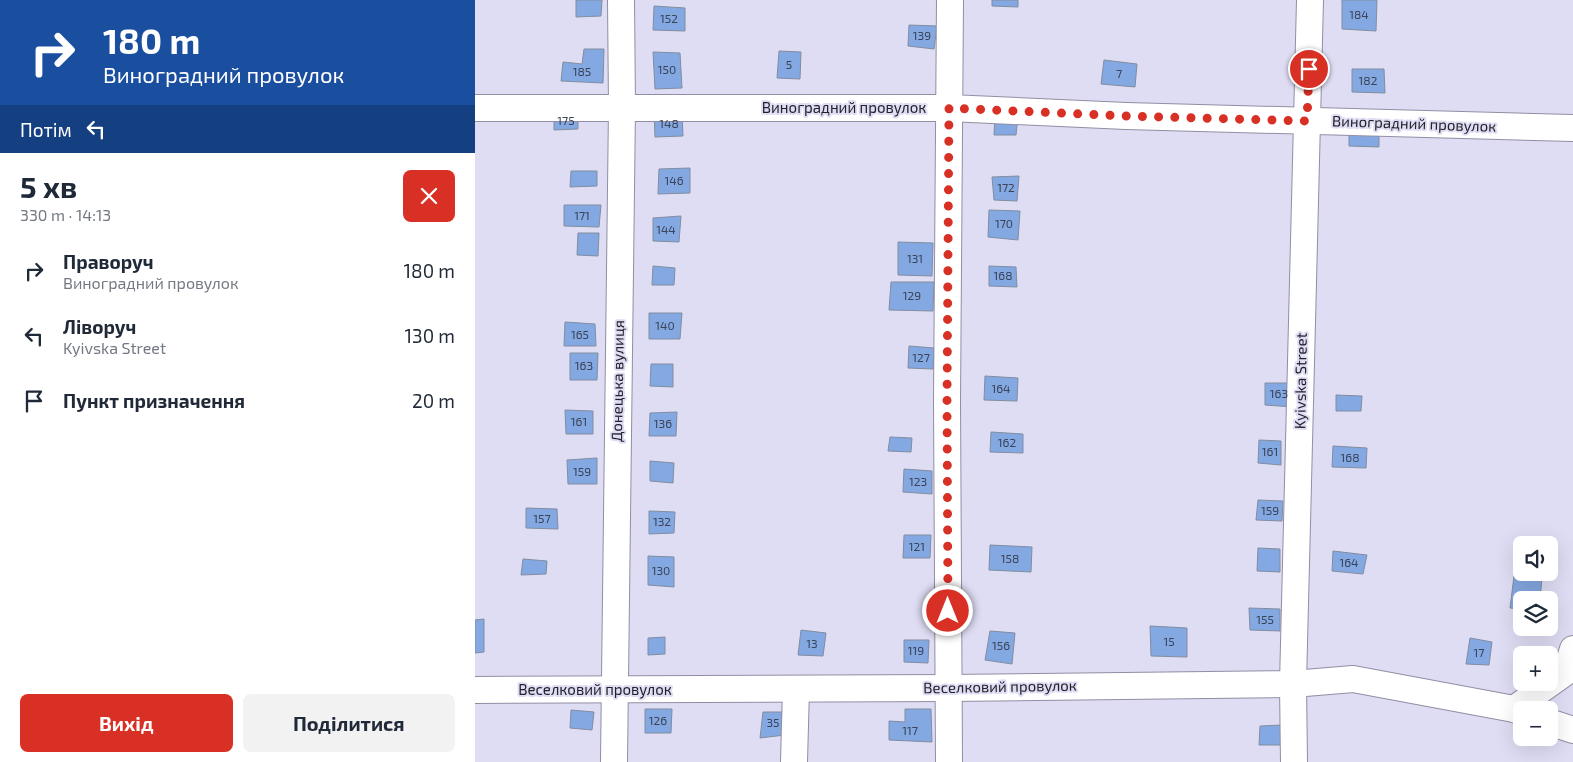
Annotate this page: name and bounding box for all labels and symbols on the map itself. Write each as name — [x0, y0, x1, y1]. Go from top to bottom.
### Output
house number: 184 — [1349, 7, 1369, 21]
house number: 152 — [660, 11, 678, 25]
house number: 139 — [913, 28, 931, 42]
pin — [1288, 48, 1330, 90]
house number: 5 — [786, 57, 792, 71]
house number: 150 — [658, 62, 676, 76]
house number: 185 — [573, 64, 591, 78]
house number: 7 — [1116, 66, 1122, 80]
house number: 182 — [1359, 73, 1378, 87]
street label: Виноградний провулок — [762, 98, 926, 117]
street label: Виноградний провулок — [1331, 111, 1497, 136]
house number: 175 — [557, 113, 575, 127]
house number: 148 — [659, 116, 679, 130]
house number: 146 — [664, 173, 684, 187]
house number: 172 — [997, 180, 1015, 194]
house number: 171 — [574, 208, 590, 222]
house number: 170 — [995, 216, 1013, 230]
house number: 144 — [656, 222, 676, 236]
house number: 131 — [907, 251, 923, 265]
house number: 168 — [994, 268, 1012, 282]
house number: 129 — [903, 288, 921, 302]
house number: 140 — [655, 318, 675, 332]
street label: Донецька вулиця — [607, 320, 628, 442]
house number: 165 — [571, 327, 589, 341]
street label: Kyivska Street — [1290, 332, 1310, 429]
house number: 127 — [912, 350, 930, 364]
house number: 163 — [575, 358, 593, 372]
house number: 164 — [991, 381, 1011, 395]
house number: 163 — [1270, 386, 1288, 400]
house number: 161 — [571, 414, 587, 428]
house number: 136 — [654, 416, 672, 430]
house number: 162 — [998, 435, 1016, 449]
house number: 161 — [1262, 444, 1278, 458]
house number: 168 — [1341, 450, 1359, 464]
house number: 159 — [573, 464, 591, 478]
house number: 123 — [909, 474, 927, 488]
house number: 159 — [1261, 503, 1279, 517]
house number: 157 — [533, 511, 551, 525]
house number: 132 — [653, 514, 671, 528]
house number: 121 — [909, 539, 925, 553]
house number: 158 — [1001, 551, 1019, 565]
house number: 164 — [1339, 555, 1359, 569]
house number: 130 — [652, 563, 670, 577]
position arrow — [921, 584, 973, 636]
house number: 155 — [1256, 612, 1274, 626]
house number: 15 — [1163, 634, 1175, 648]
house number: 13 — [806, 636, 818, 650]
house number: 156 — [992, 638, 1010, 652]
house number: 119 — [908, 643, 924, 657]
house number: 17 — [1474, 645, 1484, 659]
street label: Веселковий провулок — [923, 676, 1077, 697]
street label: Веселковий провулок — [518, 680, 672, 699]
house number: 126 — [649, 713, 667, 727]
house number: 35 — [766, 715, 780, 729]
house number: 117 — [902, 723, 918, 737]

